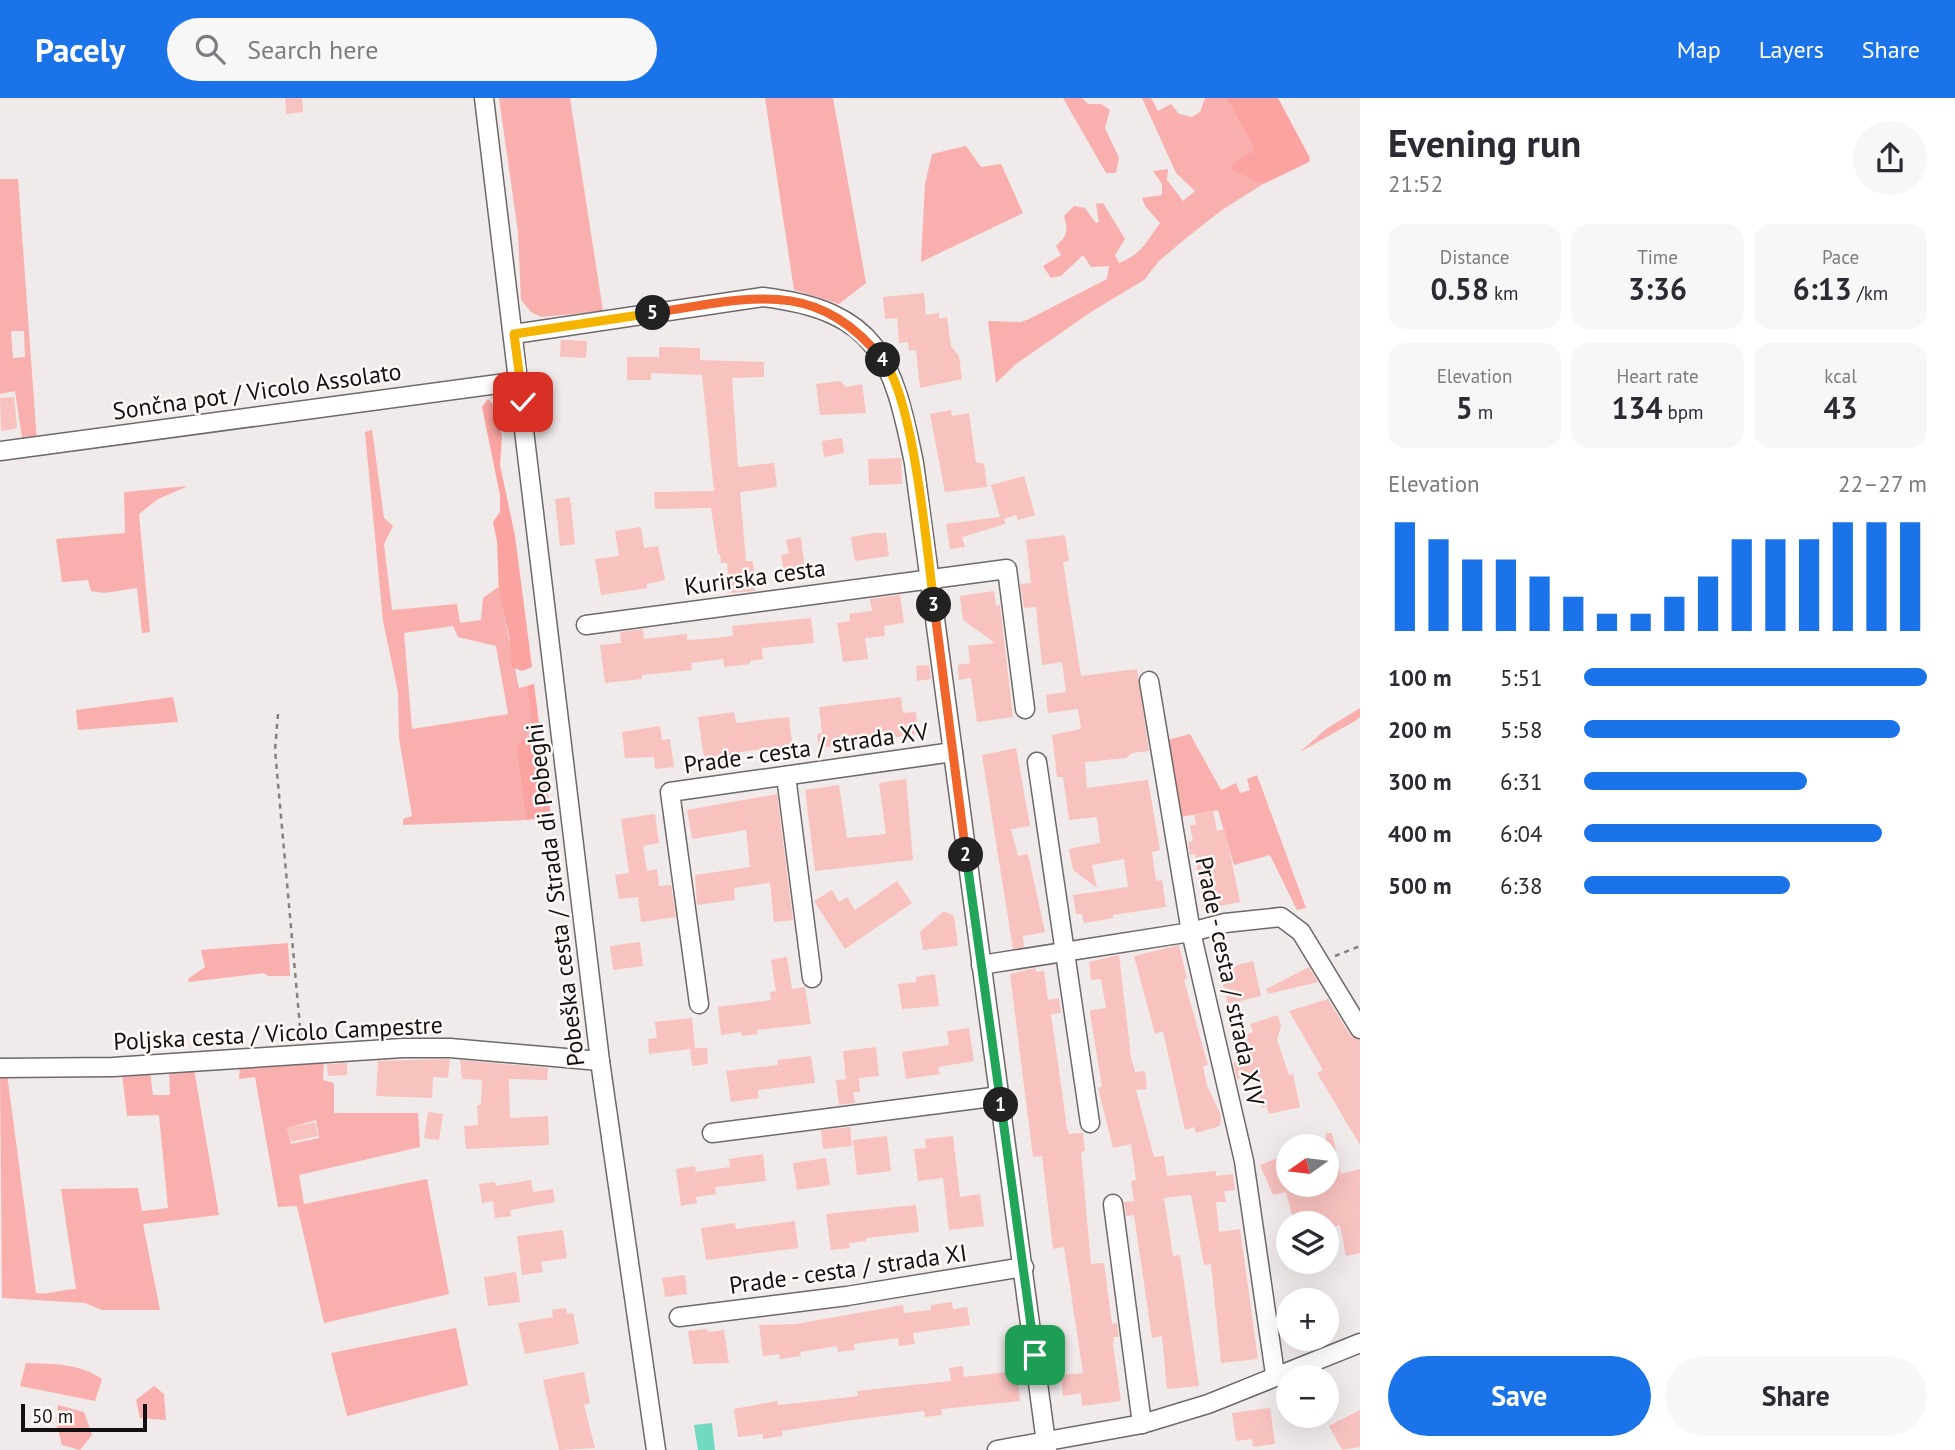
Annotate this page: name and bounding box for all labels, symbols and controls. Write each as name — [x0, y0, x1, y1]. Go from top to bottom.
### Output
search box — [167, 18, 657, 81]
text: Pacely — [35, 28, 125, 71]
icon: search — [191, 30, 229, 68]
text: Search here — [247, 33, 378, 66]
text: Map — [1677, 34, 1721, 65]
text: Layers — [1759, 34, 1824, 65]
text: Share — [1862, 34, 1920, 65]
text: Evening run — [1388, 118, 1581, 167]
button: share — [1853, 121, 1927, 195]
text: 21:52 — [1388, 169, 1443, 198]
text: Distance — [1440, 245, 1509, 269]
text: Time — [1637, 245, 1678, 269]
text: Pace — [1822, 245, 1859, 269]
text: 0.58 — [1430, 269, 1489, 308]
text: 3:36 — [1628, 269, 1687, 308]
text: 6:13 — [1793, 269, 1852, 308]
text: km — [1489, 281, 1519, 305]
text: /km — [1852, 281, 1888, 305]
pin: 5 — [636, 296, 670, 330]
text: 5 — [647, 300, 658, 324]
pin: 4 — [866, 342, 900, 378]
text: 4 — [877, 347, 888, 371]
street label: Sončna pot / Vicolo Assolato — [111, 355, 403, 427]
text: Elevation — [1437, 364, 1512, 388]
text: Heart rate — [1616, 364, 1699, 388]
text: kcal — [1824, 364, 1857, 388]
pin — [493, 372, 553, 432]
icon: check — [504, 383, 542, 421]
text: 5 — [1456, 388, 1473, 427]
text: 134 — [1611, 388, 1662, 427]
text: 43 — [1823, 388, 1858, 427]
text: m — [1473, 400, 1493, 424]
text: bpm — [1662, 400, 1704, 424]
text: Elevation — [1388, 469, 1480, 498]
text: 22–27 m — [1838, 469, 1927, 498]
street label: Kurirska cesta — [682, 552, 828, 602]
pin: 3 — [916, 588, 951, 622]
text: 3 — [928, 592, 939, 616]
text: 100 m — [1388, 663, 1451, 692]
text: 5:51 — [1500, 663, 1543, 692]
street label: Prade - cesta / strada XV — [682, 715, 931, 781]
text: 200 m — [1388, 715, 1451, 744]
text: 5:58 — [1500, 715, 1543, 744]
street label: Pobeška cesta / Strada di Pobeghi — [519, 722, 591, 1068]
text: 300 m — [1388, 767, 1451, 796]
text: 6:31 — [1500, 767, 1543, 796]
text: 400 m — [1388, 819, 1451, 848]
text: 6:04 — [1500, 819, 1543, 848]
pin: 2 — [948, 838, 984, 872]
text: 2 — [960, 842, 971, 866]
street label: Prade - cesta / strada XIV — [1188, 854, 1272, 1109]
text: 500 m — [1388, 871, 1451, 900]
text: 6:38 — [1500, 871, 1543, 900]
street label: Poljska cesta / Vicolo Campestre — [112, 1009, 444, 1057]
pin: 1 — [984, 1088, 1018, 1122]
text: 1 — [995, 1092, 1006, 1116]
north arrow — [1276, 1134, 1339, 1197]
map controls — [1276, 1134, 1339, 1428]
button: layers — [1276, 1211, 1339, 1274]
street label: Prade - cesta / strada XI — [727, 1237, 969, 1301]
button: + — [1276, 1288, 1339, 1351]
pin — [1005, 1325, 1065, 1385]
icon: arrive — [1016, 1336, 1054, 1374]
button: Save — [1388, 1356, 1651, 1436]
button: Share — [1665, 1356, 1927, 1436]
button: − — [1276, 1365, 1339, 1428]
scale bar — [21, 1401, 147, 1433]
text: 50 m — [32, 1404, 73, 1428]

